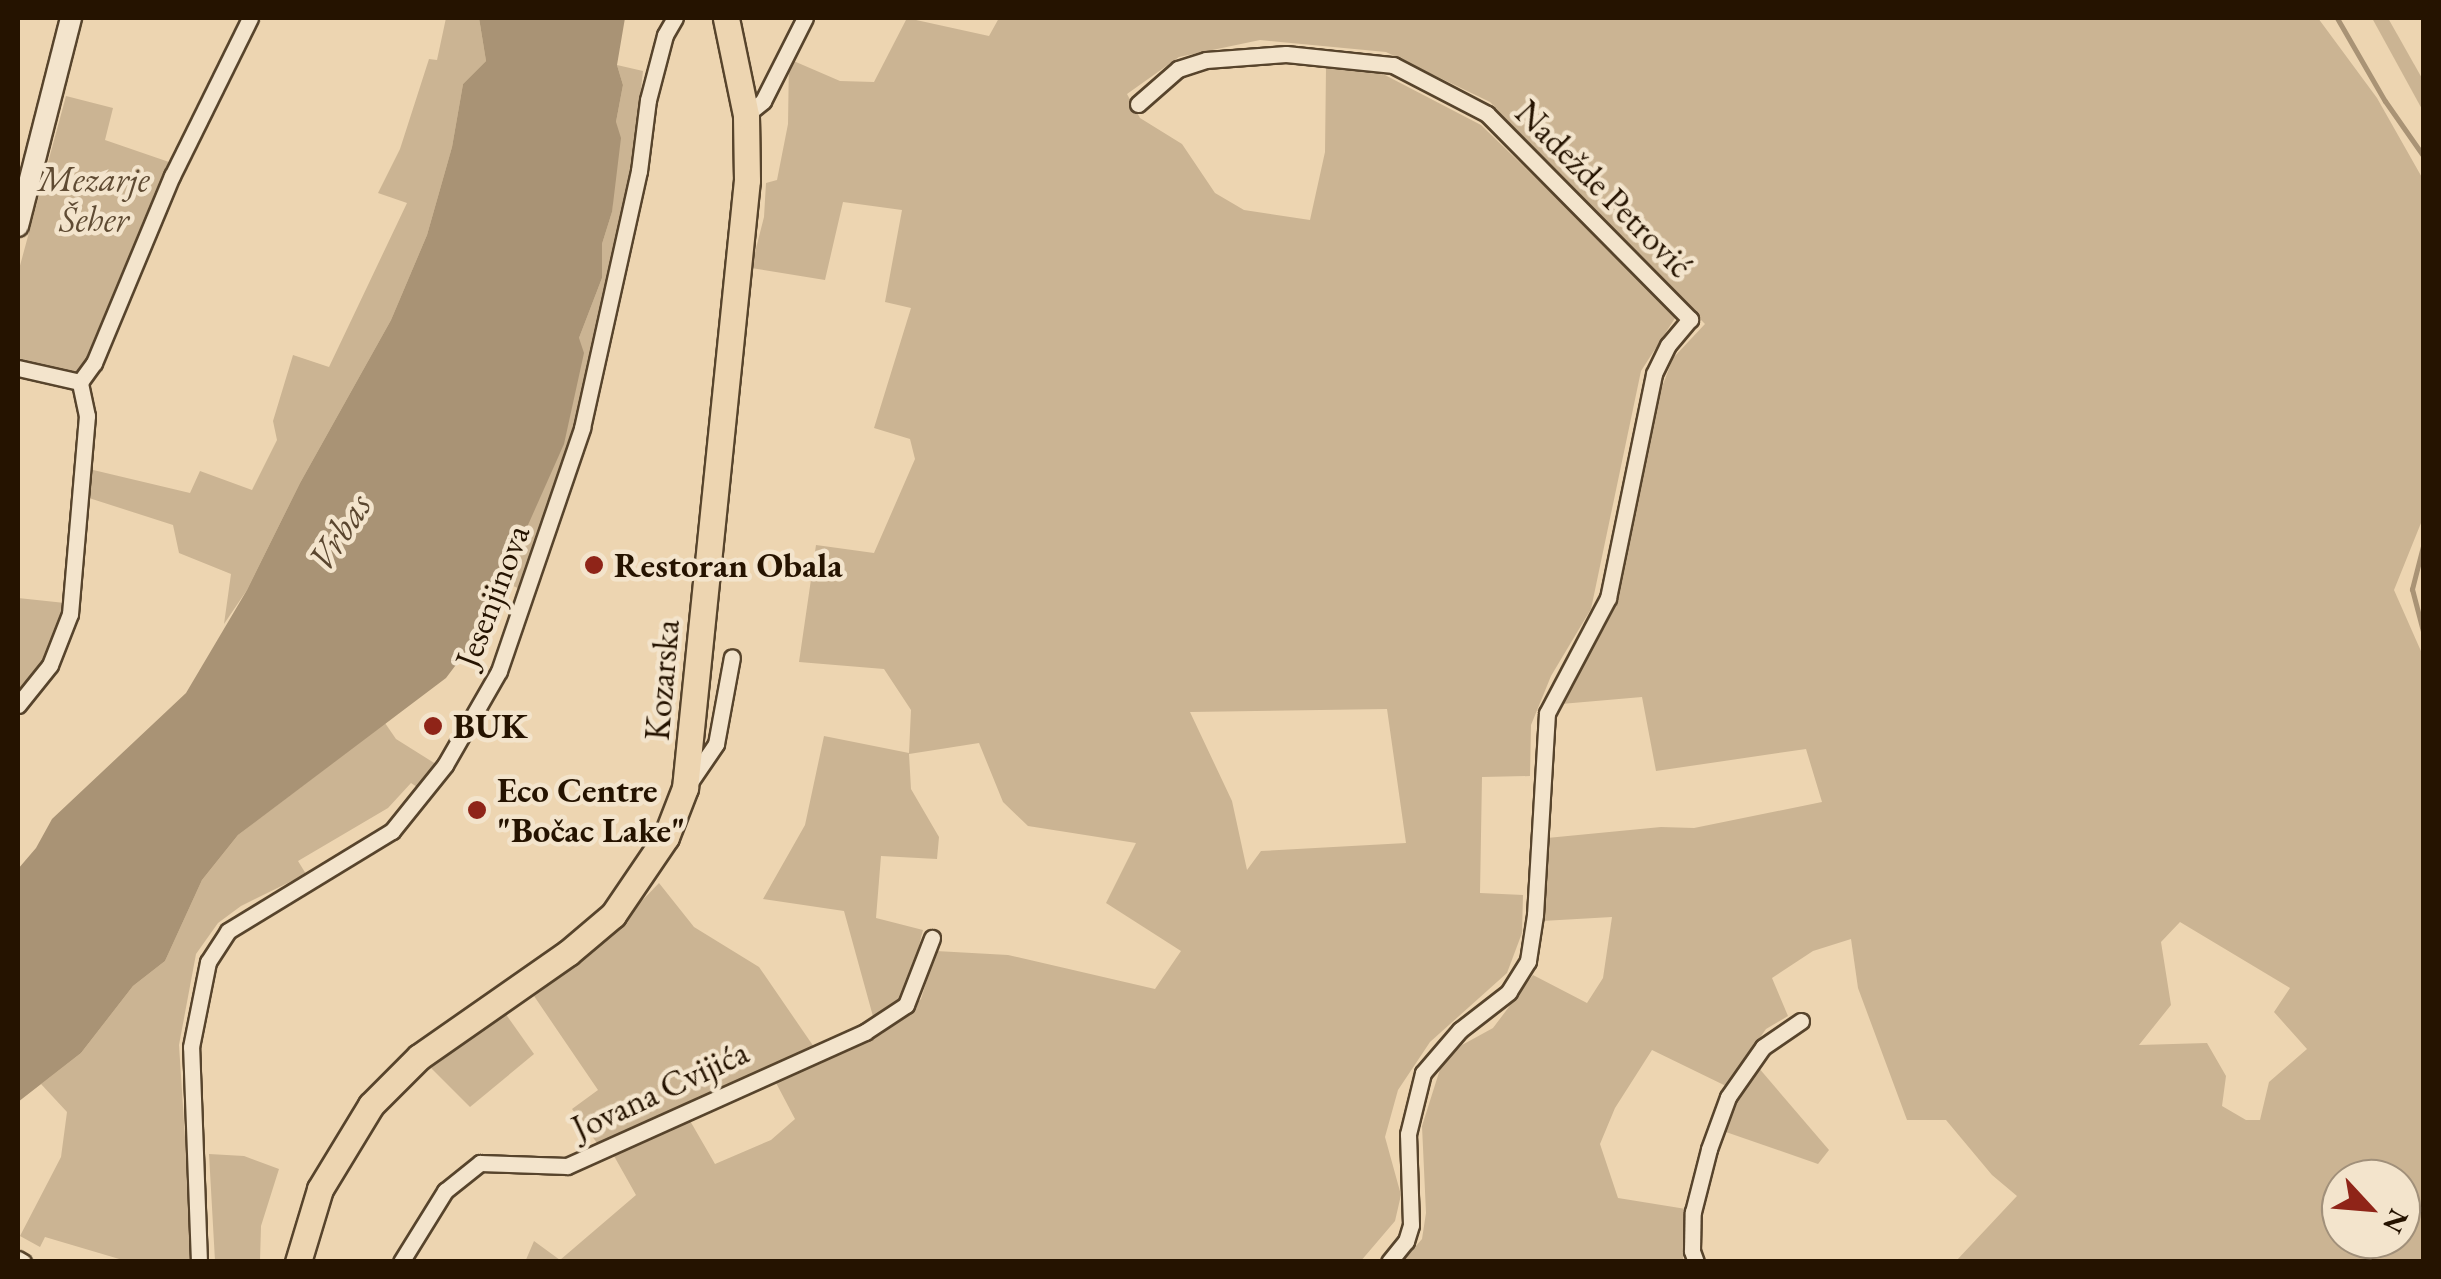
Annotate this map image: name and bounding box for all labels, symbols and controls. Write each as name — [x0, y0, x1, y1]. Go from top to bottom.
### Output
street label: Nadežde Petrović — [1507, 92, 1701, 286]
park label: Mezarje Šeher — [38, 158, 150, 240]
water label: Vrbas — [297, 485, 381, 579]
street label: Jesenjinova — [446, 519, 538, 673]
place label: Restoran Obala — [614, 544, 843, 586]
marker: Restoran Obala — [583, 554, 605, 576]
street label: Kozarska — [636, 618, 688, 742]
place label: BUK — [453, 705, 528, 747]
marker: BUK — [422, 715, 444, 737]
place label: Eco Centre "Bočac Lake" — [497, 769, 685, 851]
marker: Eco Centre "Bočac Lake" — [466, 799, 488, 821]
street label: Jovana Cvijića — [565, 1031, 755, 1149]
north arrow — [2321, 1159, 2421, 1259]
text: N — [2375, 1203, 2417, 1239]

